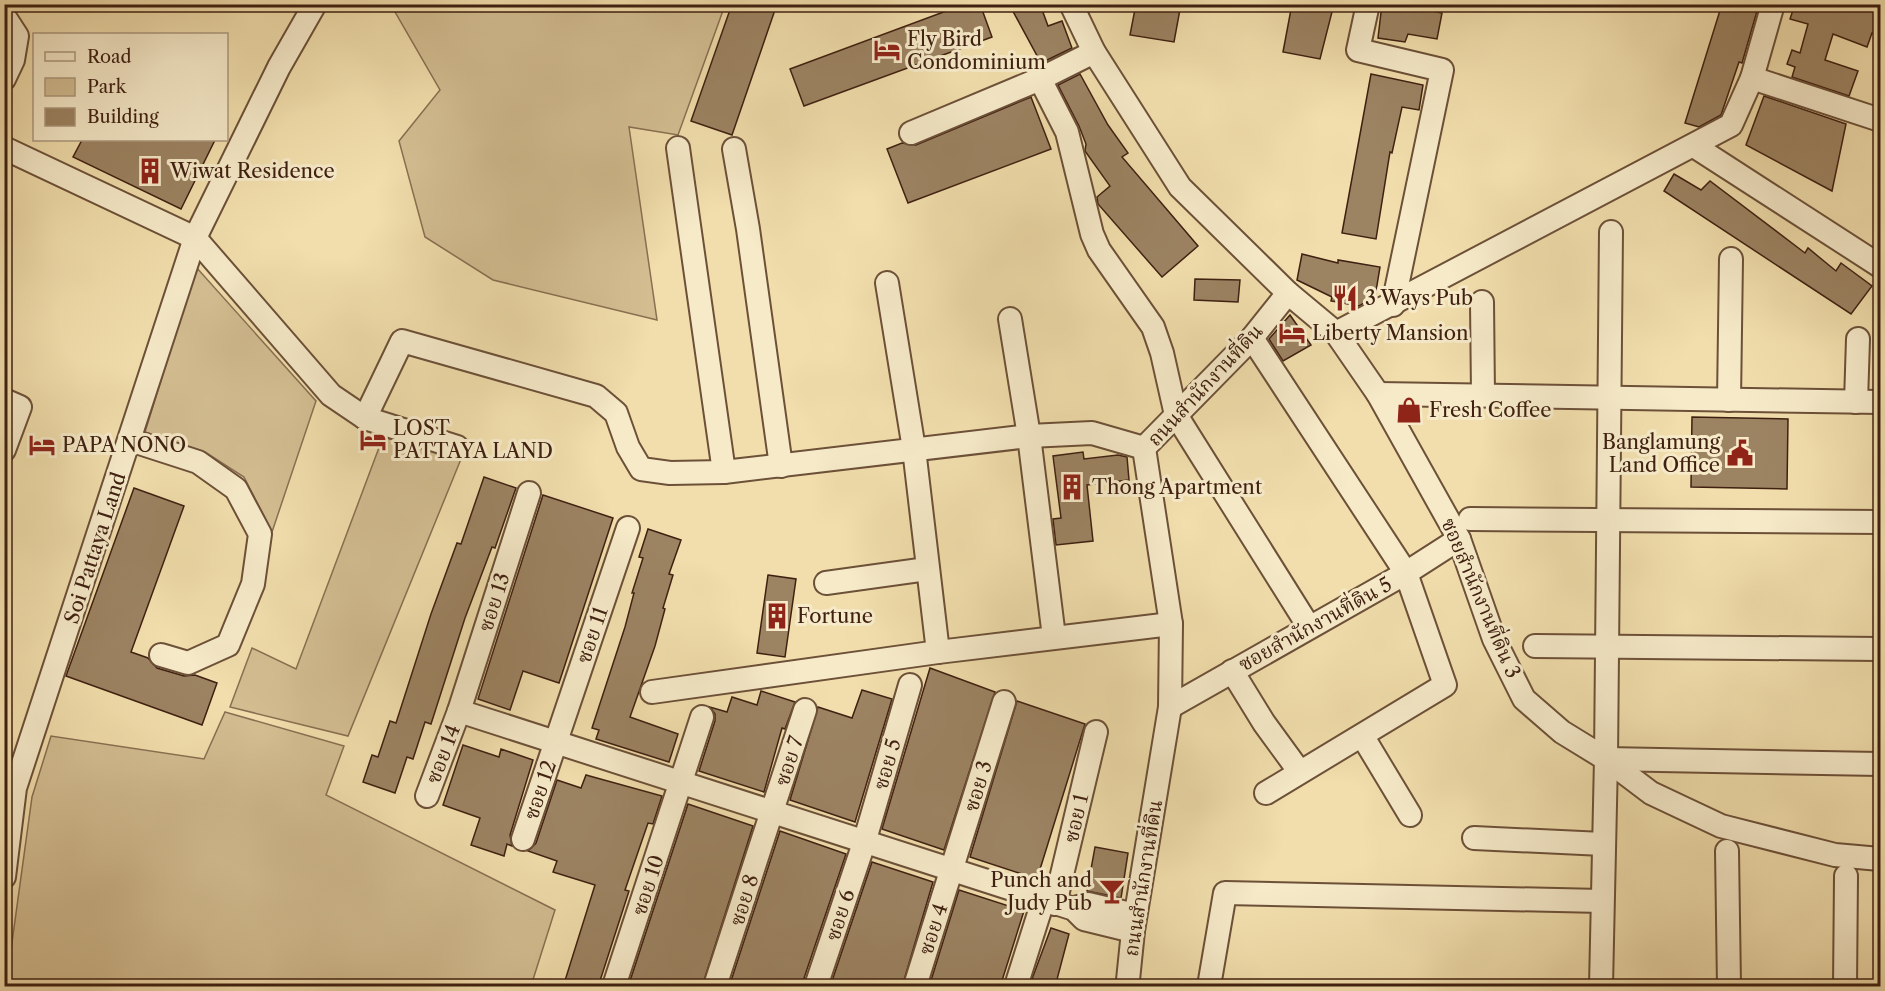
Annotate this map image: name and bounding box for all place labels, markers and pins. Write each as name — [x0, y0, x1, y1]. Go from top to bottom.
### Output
place label: Fly Bird Condominium — [907, 27, 1046, 74]
hotel icon: Fly Bird Condominium — [872, 35, 902, 65]
building icon: Wiwat Residence — [135, 156, 165, 186]
place label: Wiwat Residence — [169, 159, 335, 183]
restaurant icon: 3 Ways Pub — [1330, 283, 1360, 313]
place label: 3 Ways Pub — [1365, 286, 1473, 310]
hotel icon: Liberty Mansion — [1277, 318, 1307, 348]
place label: Liberty Mansion — [1312, 321, 1469, 345]
shop icon: Fresh Coffee — [1394, 395, 1424, 425]
place label: Fresh Coffee — [1429, 398, 1551, 422]
place label: LOST PATTAYA LAND — [393, 416, 553, 463]
hotel icon: LOST PATTAYA LAND — [358, 425, 388, 455]
hotel icon: PAPA NONO — [27, 430, 57, 460]
place label: Banglamung Land Office — [1602, 430, 1720, 477]
place label: PAPA NONO — [62, 433, 186, 457]
public building icon: Banglamung Land Office — [1725, 438, 1755, 468]
building icon: Thong Apartment — [1057, 472, 1087, 502]
place label: Thong Apartment — [1092, 475, 1262, 499]
building icon: Fortune — [762, 601, 792, 631]
place label: Fortune — [797, 604, 873, 628]
place label: Punch and Judy Pub — [990, 868, 1092, 915]
bar icon: Punch and Judy Pub — [1097, 876, 1127, 906]

